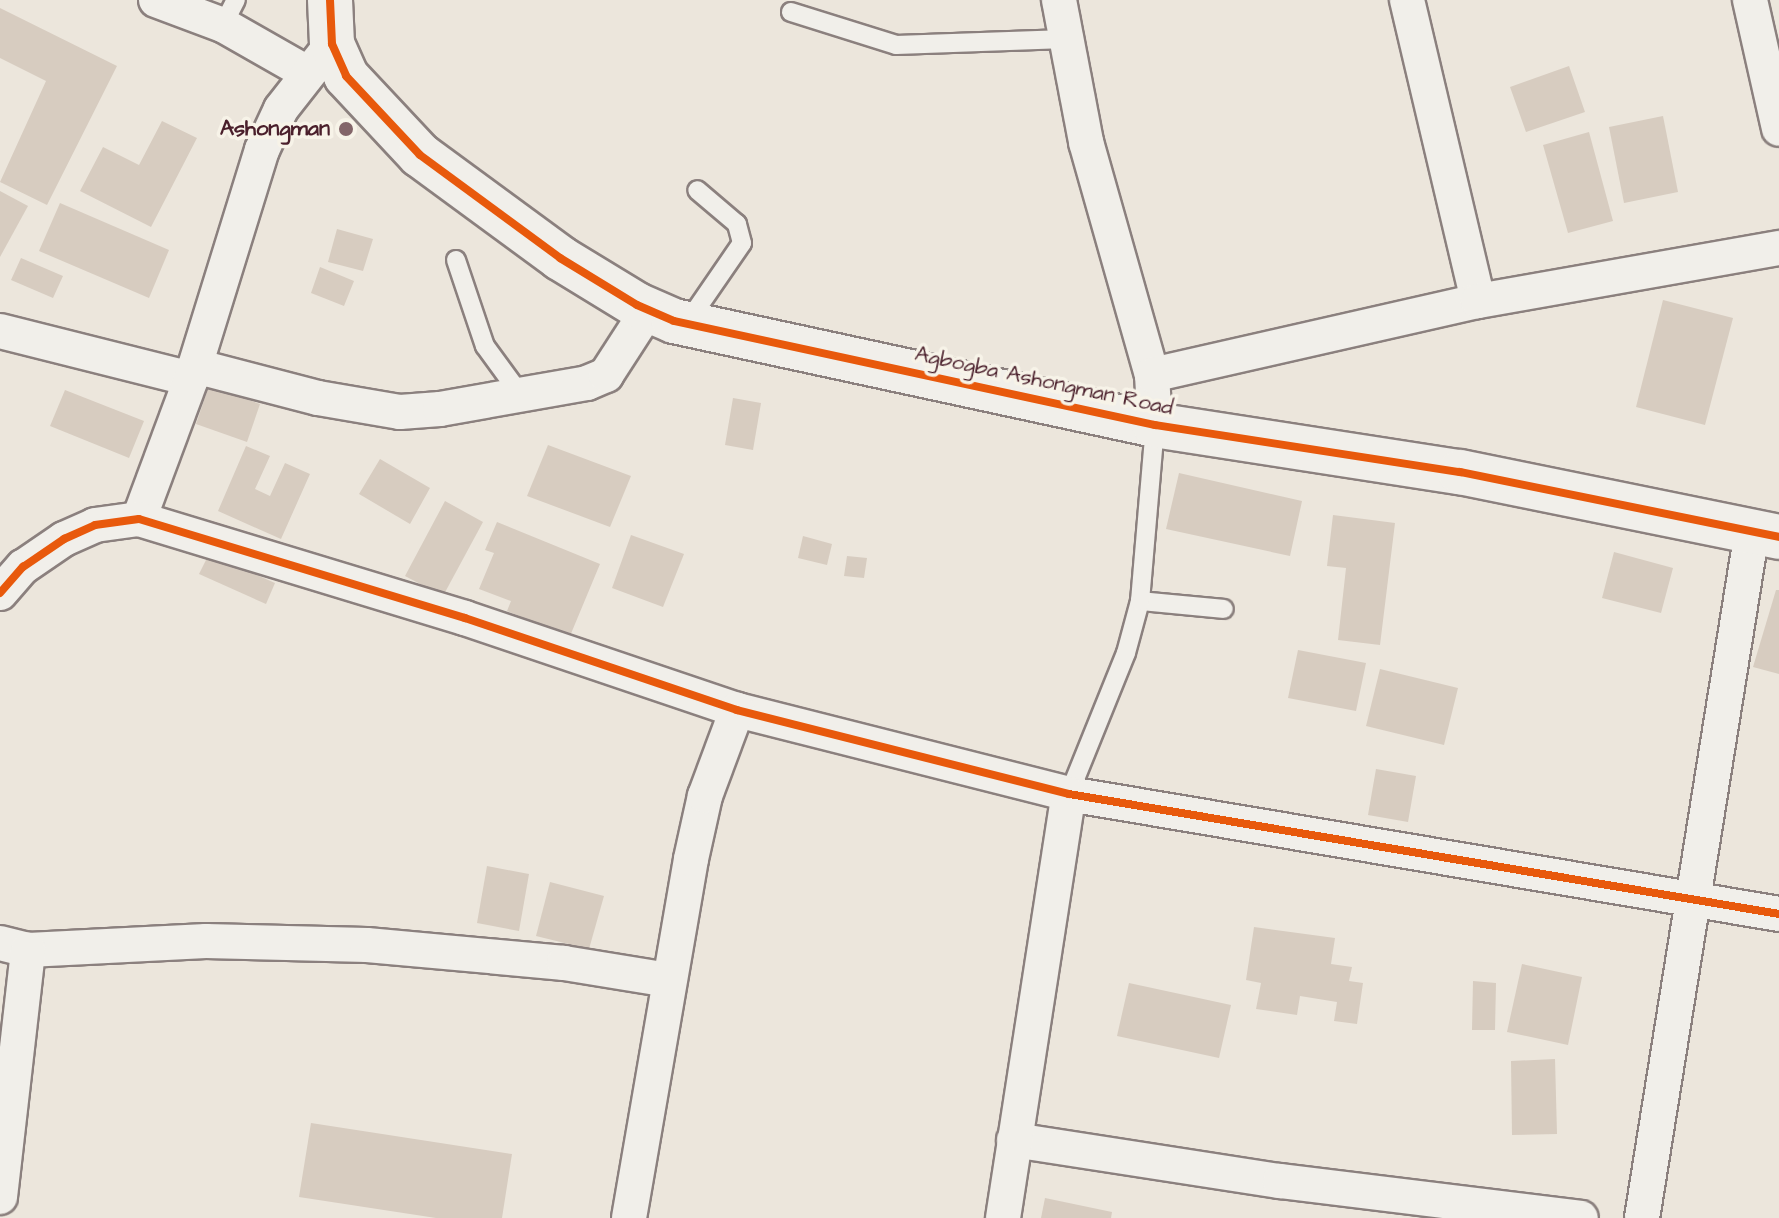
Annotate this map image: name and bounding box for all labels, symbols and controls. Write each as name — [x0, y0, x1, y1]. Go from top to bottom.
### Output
place label: Ashongman — [220, 116, 330, 142]
marker: Ashongman — [337, 120, 355, 138]
street label: Agbogba Ashongman Road — [912, 341, 1176, 421]

